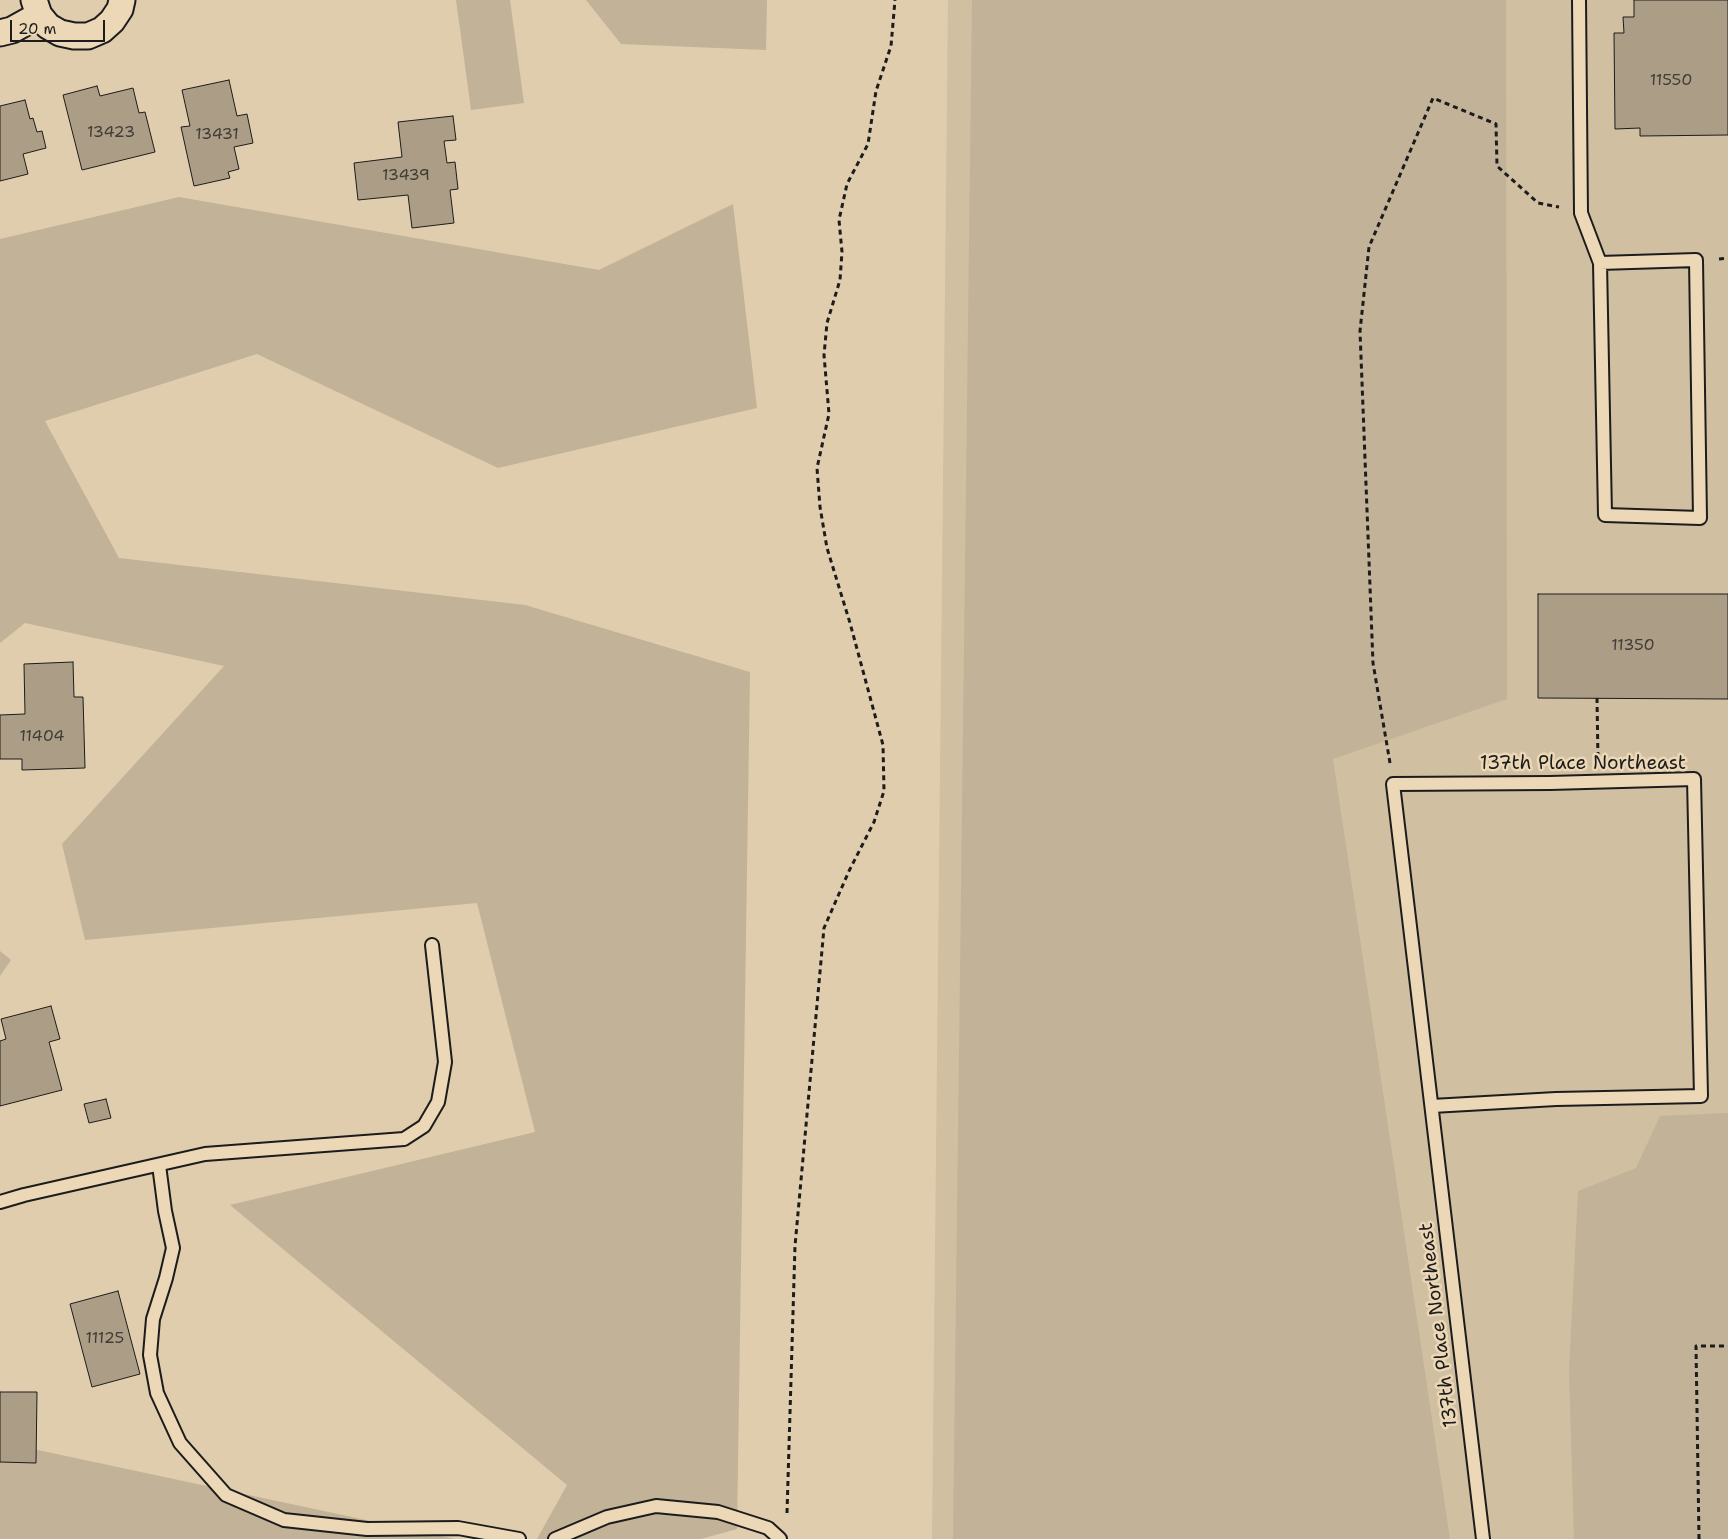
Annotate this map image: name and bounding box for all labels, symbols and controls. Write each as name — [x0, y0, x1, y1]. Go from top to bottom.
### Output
scale bar — [12, 10, 108, 42]
text: 20 m — [18, 19, 57, 39]
house number: 11550 — [1650, 71, 1692, 91]
house number: 13423 — [87, 123, 135, 143]
house number: 13431 — [195, 125, 239, 145]
house number: 13439 — [382, 166, 430, 186]
house number: 11350 — [1611, 636, 1655, 656]
house number: 11404 — [19, 727, 65, 747]
street label: 137th Place Northeast — [1480, 753, 1686, 775]
street label: 137th Place Northeast — [1415, 1221, 1463, 1429]
house number: 11125 — [86, 1329, 124, 1349]

